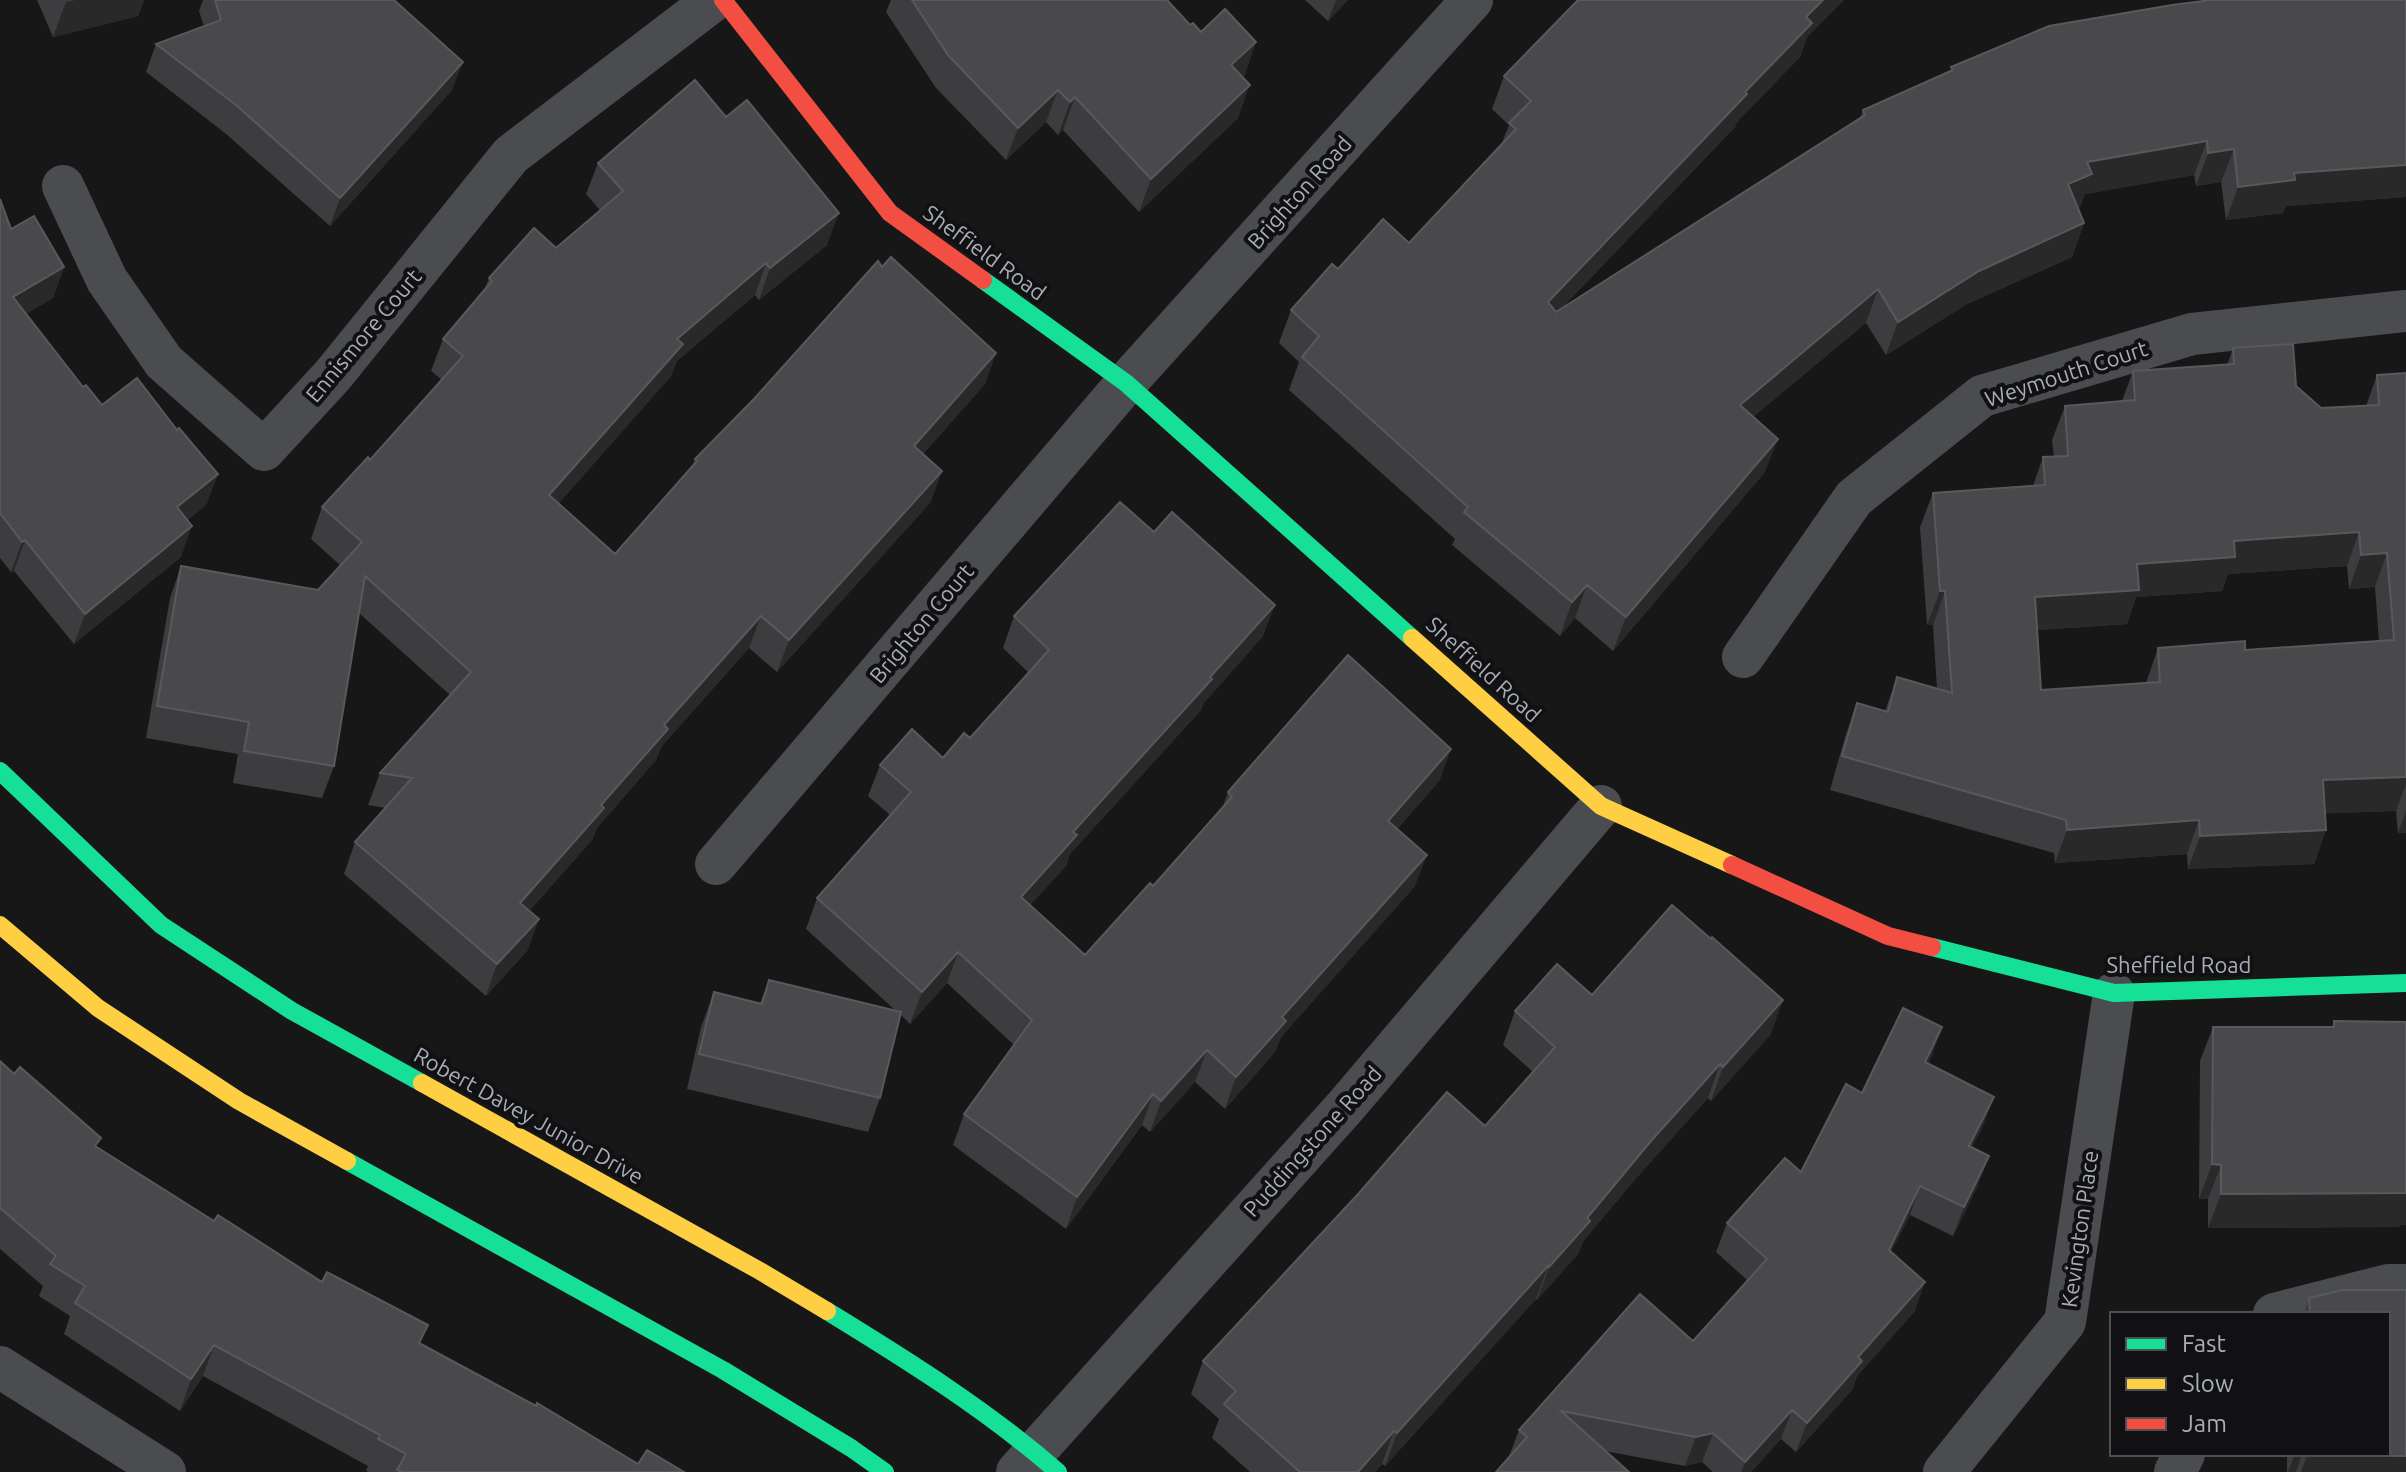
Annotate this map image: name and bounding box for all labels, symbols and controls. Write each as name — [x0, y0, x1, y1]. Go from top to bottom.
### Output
street label: Brighton Road — [1242, 131, 1356, 253]
street label: Sheffield Road — [919, 199, 1051, 305]
street label: Ennismore Court — [300, 263, 426, 406]
street label: Weymouth Court — [1982, 335, 2151, 411]
street label: Brighton Court — [864, 558, 978, 688]
street label: Sheffield Road — [1422, 611, 1546, 727]
street label: Sheffield Road — [2107, 952, 2251, 977]
street label: Robert Davey Junior Drive — [410, 1041, 648, 1189]
street label: Puddingstone Road — [1238, 1061, 1386, 1221]
street label: Kevington Place — [2056, 1149, 2102, 1309]
legend — [2110, 1312, 2390, 1456]
text: Fast — [2182, 1330, 2226, 1357]
text: Slow — [2182, 1370, 2234, 1397]
text: Jam — [2182, 1410, 2227, 1437]

